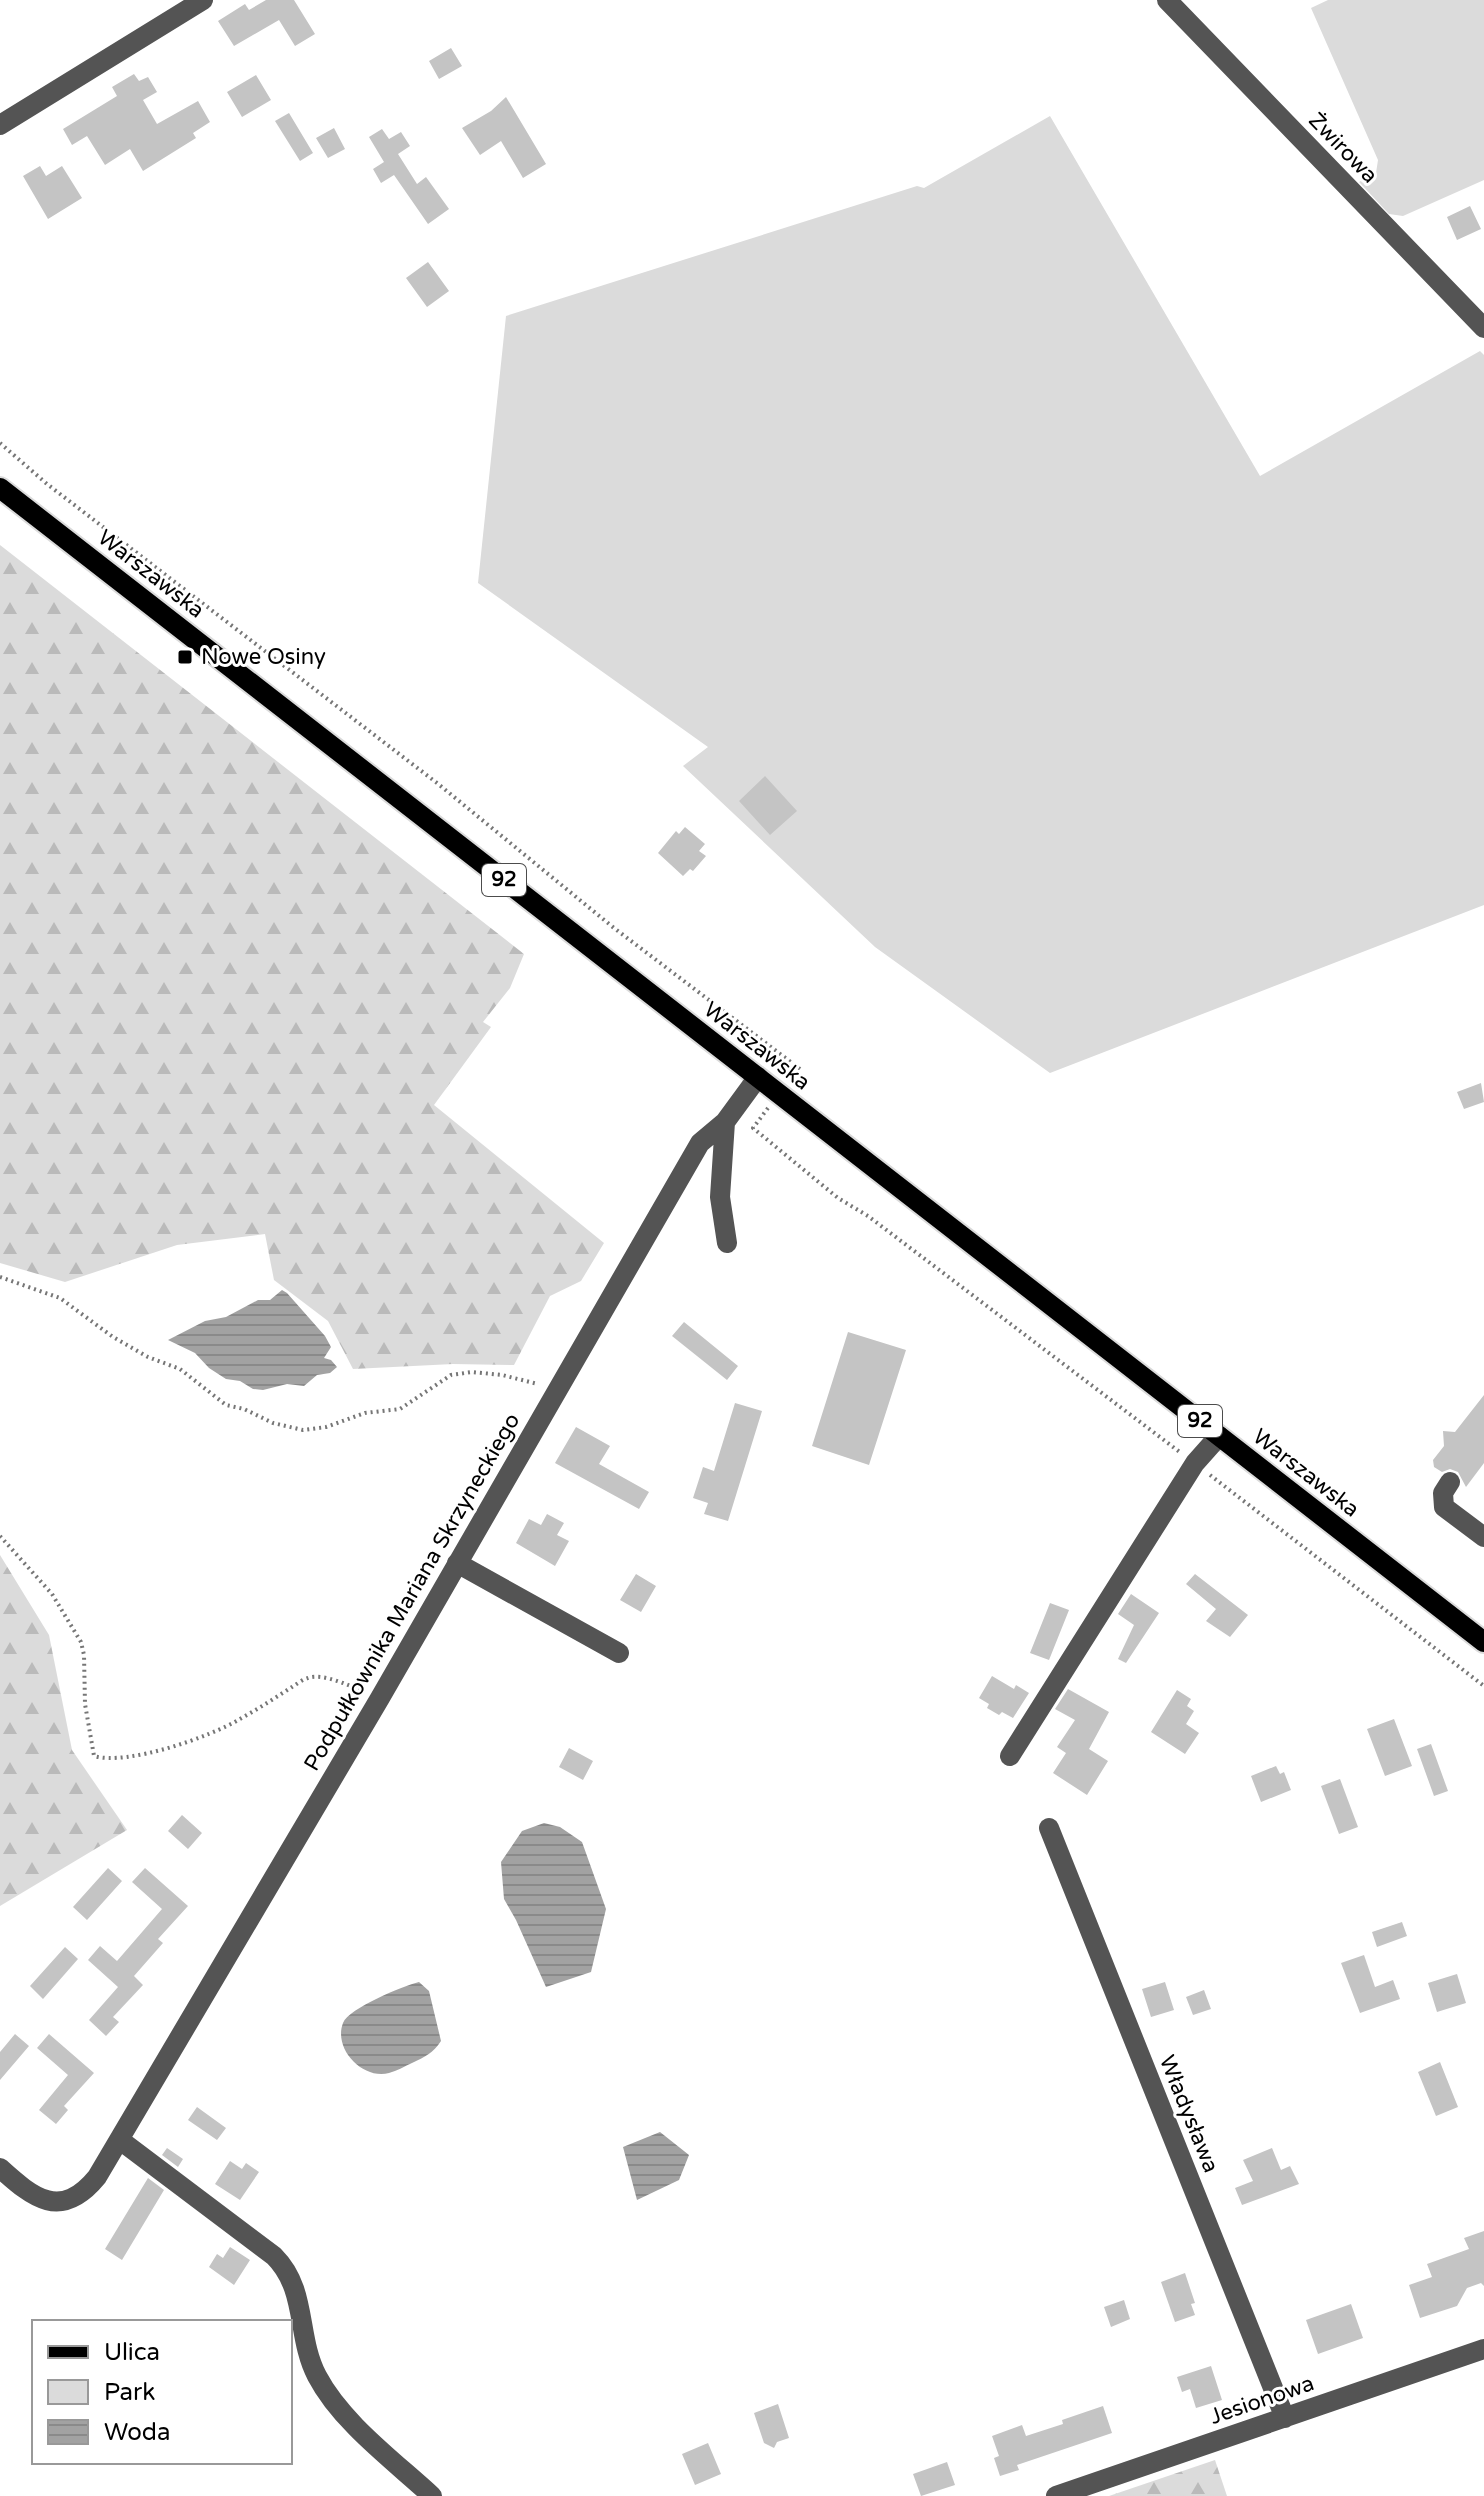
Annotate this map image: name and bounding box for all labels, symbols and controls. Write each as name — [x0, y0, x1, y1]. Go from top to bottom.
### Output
street label: Żwirowa — [1303, 107, 1383, 189]
street label: Warszawska — [93, 524, 209, 624]
place label: Nowe Osiny — [201, 644, 326, 670]
marker: Nowe Osiny — [176, 648, 194, 666]
road number: 92 — [482, 864, 526, 896]
street label: Warszawska — [699, 996, 815, 1096]
road number: 92 — [1178, 1405, 1222, 1437]
street label: Podpułkownika Mariana Skrzyneckiego — [299, 1409, 525, 1775]
street label: Warszawska — [1248, 1423, 1364, 1523]
street label: Władysława — [1154, 2052, 1224, 2176]
legend — [32, 2320, 292, 2464]
text: Ulica — [104, 2338, 160, 2367]
street label: Jesionowa — [1207, 2370, 1317, 2430]
text: Park — [104, 2378, 155, 2407]
text: Woda — [104, 2418, 170, 2447]

